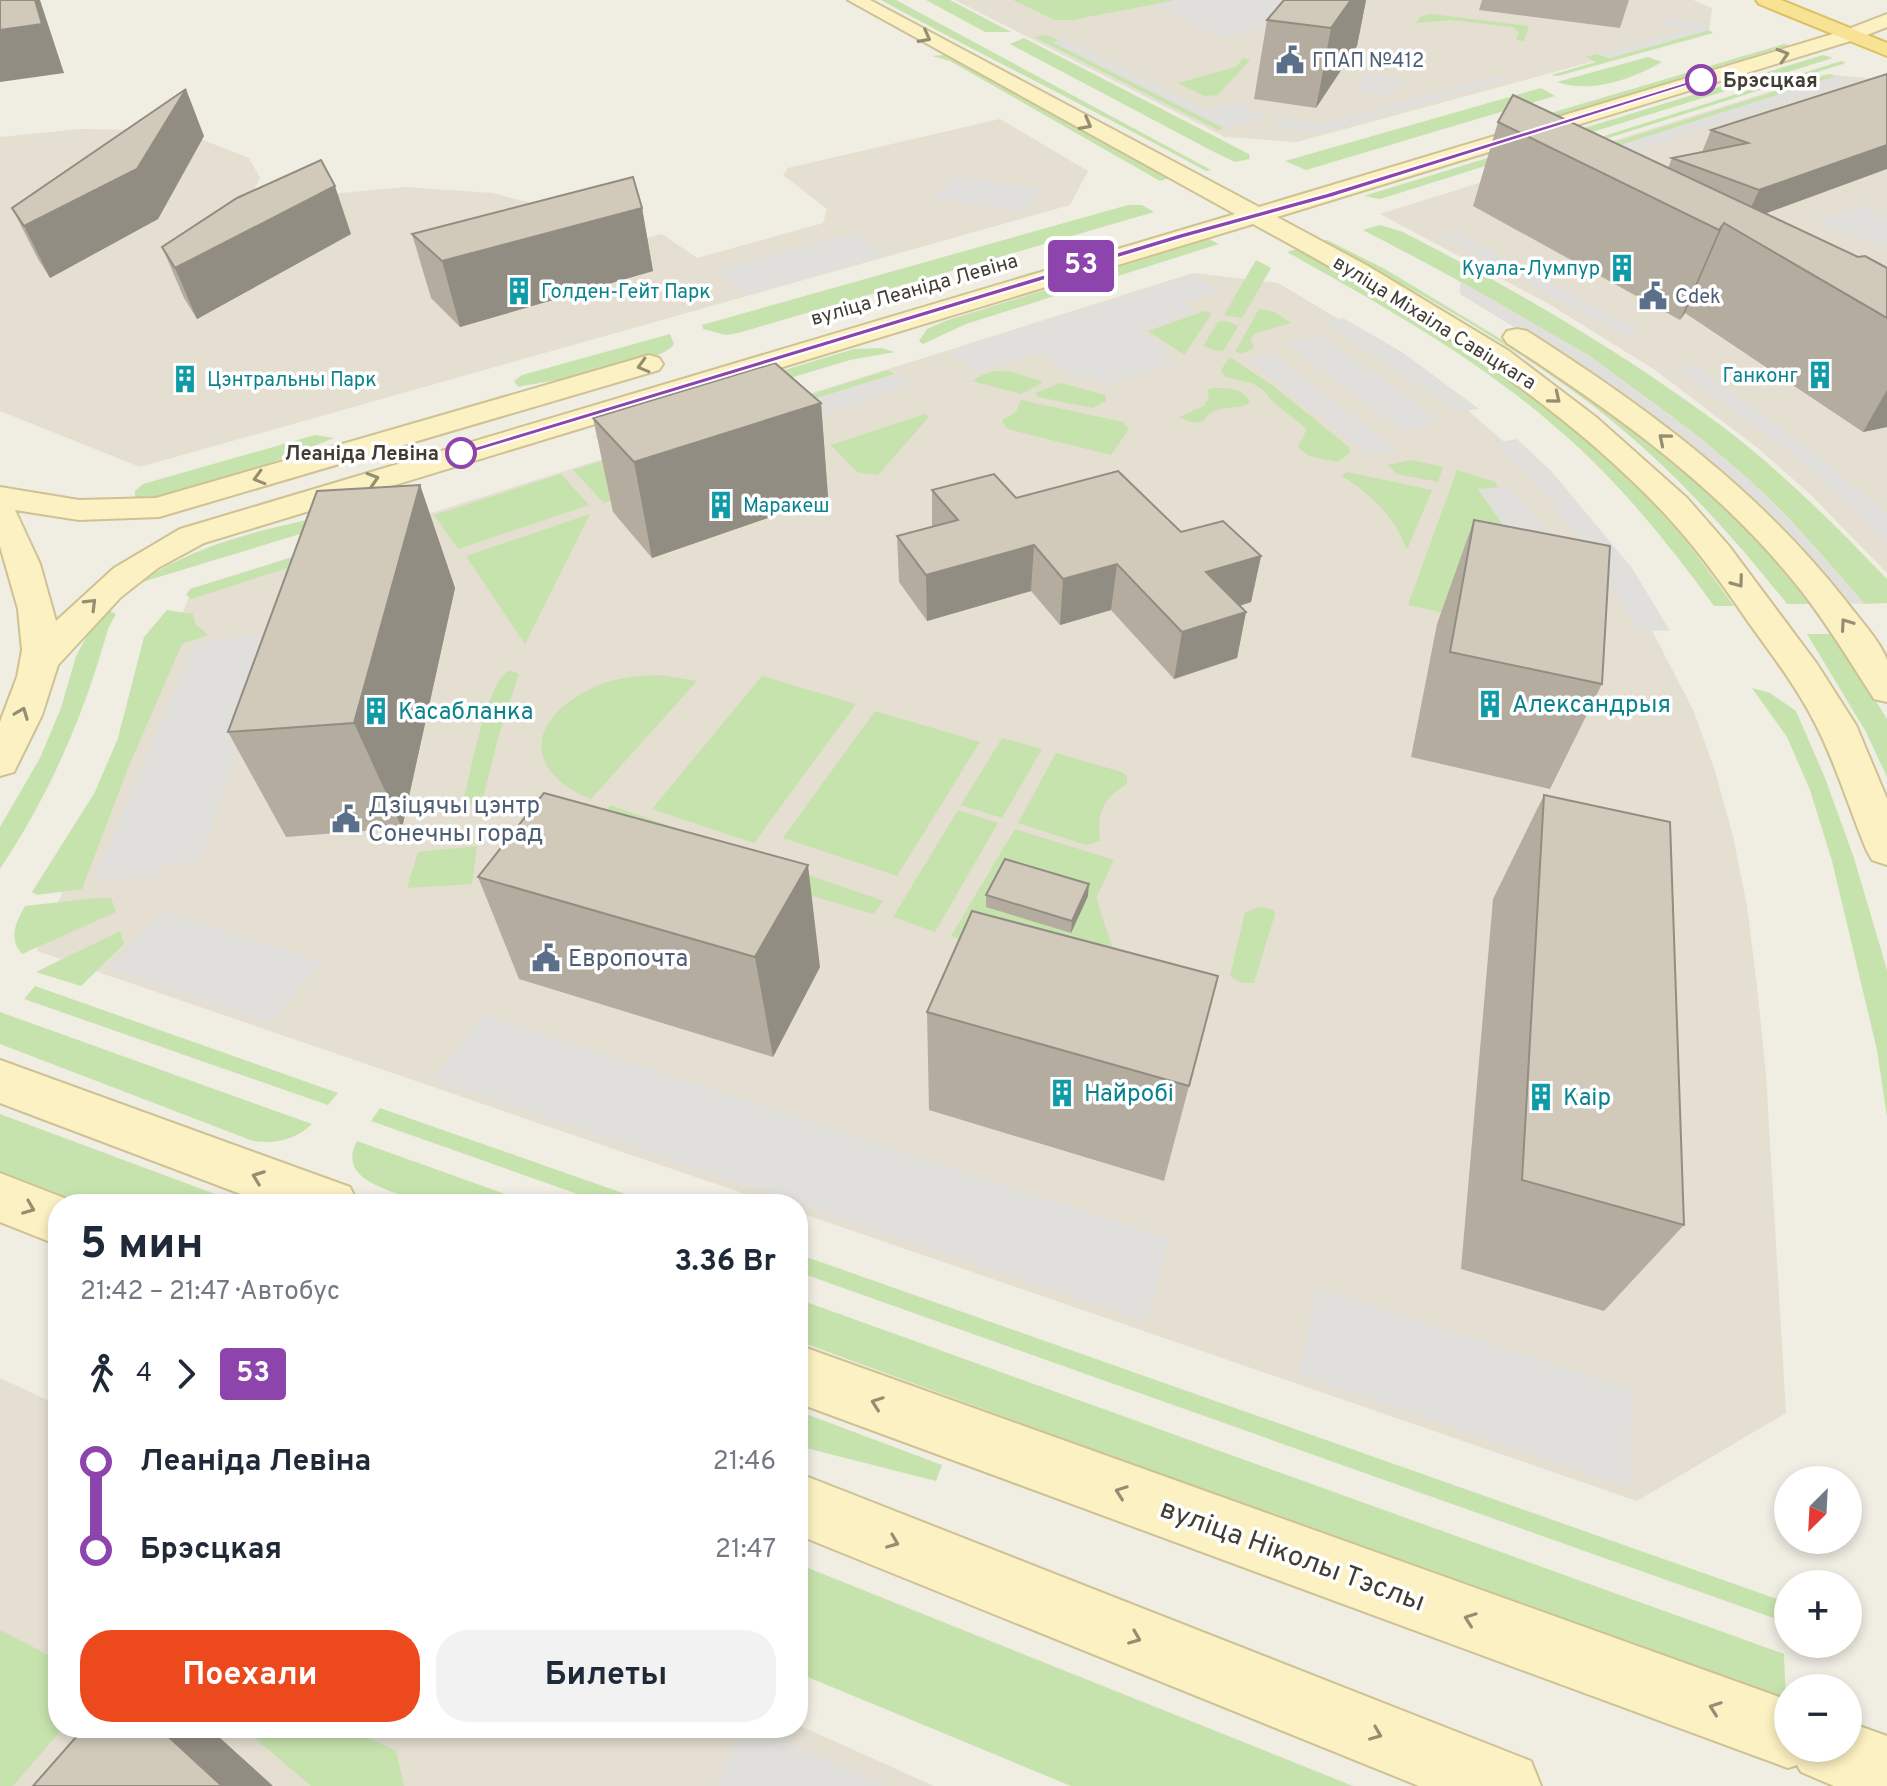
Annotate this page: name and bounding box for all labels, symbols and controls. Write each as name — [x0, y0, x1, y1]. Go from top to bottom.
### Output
one-way arrow — [917, 27, 931, 43]
public building icon: ГПАП №412 — [1275, 45, 1305, 75]
one-way arrow — [1776, 48, 1790, 64]
place label: ГПАП №412 — [1312, 49, 1424, 75]
marker: Брэсцкая — [1686, 65, 1716, 95]
place label: Брэсцкая — [1723, 69, 1818, 95]
one-way arrow — [1078, 114, 1093, 129]
line badge: 53 — [1045, 240, 1117, 292]
text: 53 — [1064, 248, 1098, 284]
street label: вуліца Леаніда Левіна — [808, 249, 1021, 333]
street label: вуліца Міхаіла Савіцкага — [1327, 250, 1540, 397]
building icon: Куала-Лумпур — [1607, 253, 1637, 283]
place label: Куала-Лумпур — [1462, 257, 1600, 283]
building icon: Голден-Гейт Парк — [504, 276, 534, 306]
place label: Голден-Гейт Парк — [541, 280, 711, 306]
public building icon: Cdek — [1638, 281, 1668, 311]
place label: Cdek — [1675, 285, 1721, 311]
one-way arrow — [636, 357, 650, 373]
building icon: Ганконг — [1805, 360, 1835, 390]
building icon: Цэнтральны Парк — [170, 364, 200, 394]
place label: Ганконг — [1722, 364, 1798, 390]
place label: Цэнтральны Парк — [207, 368, 377, 394]
one-way arrow — [1546, 388, 1560, 403]
one-way arrow — [1658, 435, 1673, 449]
marker: Леаніда Левіна — [446, 438, 476, 468]
place label: Леаніда Левіна — [285, 442, 439, 468]
one-way arrow — [252, 469, 266, 485]
one-way arrow — [366, 472, 380, 488]
building icon: Маракеш — [706, 490, 736, 520]
place label: Маракеш — [743, 494, 830, 520]
one-way arrow — [1728, 573, 1743, 587]
one-way arrow — [82, 599, 96, 613]
one-way arrow — [1841, 618, 1856, 632]
building icon: Александрыя — [1475, 689, 1505, 719]
place label: Александрыя — [1512, 691, 1671, 721]
building icon: Касабланка — [361, 696, 391, 726]
place label: Касабланка — [398, 698, 533, 728]
one-way arrow — [12, 707, 29, 721]
place label: Дзіцячы цэнтр Сонечны горад — [368, 792, 543, 850]
public building icon: Дзіцячы цэнтр Сонечны горад — [331, 804, 361, 834]
public building icon: Европочта — [531, 943, 561, 973]
place label: Европочта — [568, 945, 688, 975]
building icon: Найробі — [1047, 1078, 1077, 1108]
place label: Найробі — [1084, 1080, 1174, 1110]
building icon: Каір — [1526, 1082, 1556, 1112]
place label: Каір — [1563, 1084, 1611, 1114]
one-way arrow — [252, 1170, 266, 1187]
one-way arrow — [21, 1199, 35, 1215]
text: 5 мин — [80, 1218, 204, 1274]
text: 3.36 Br — [674, 1244, 776, 1281]
text: 21:42 – 21:47 · Автобус — [80, 1276, 340, 1309]
icon: walk — [80, 1352, 124, 1396]
icon: forward — [164, 1352, 208, 1396]
text: 53 — [236, 1356, 270, 1392]
text: 4 — [136, 1358, 152, 1391]
one-way arrow — [870, 1396, 884, 1412]
text: Леаніда Левіна — [140, 1444, 371, 1481]
text: 21:46 — [713, 1446, 776, 1479]
north arrow — [1774, 1466, 1862, 1554]
map controls — [1774, 1466, 1862, 1762]
one-way arrow — [1115, 1485, 1129, 1501]
street label: вуліца Ніколы Тэслы — [1154, 1492, 1430, 1622]
text: Брэсцкая — [140, 1532, 282, 1569]
one-way arrow — [885, 1532, 899, 1549]
text: 21:47 — [715, 1534, 776, 1567]
button: + — [1774, 1570, 1862, 1658]
one-way arrow — [1464, 1612, 1478, 1629]
one-way arrow — [1127, 1628, 1141, 1645]
button: Поехали — [80, 1630, 420, 1722]
button: Билеты — [436, 1630, 776, 1722]
button: − — [1774, 1674, 1862, 1762]
one-way arrow — [1709, 1701, 1723, 1717]
one-way arrow — [1368, 1725, 1382, 1741]

